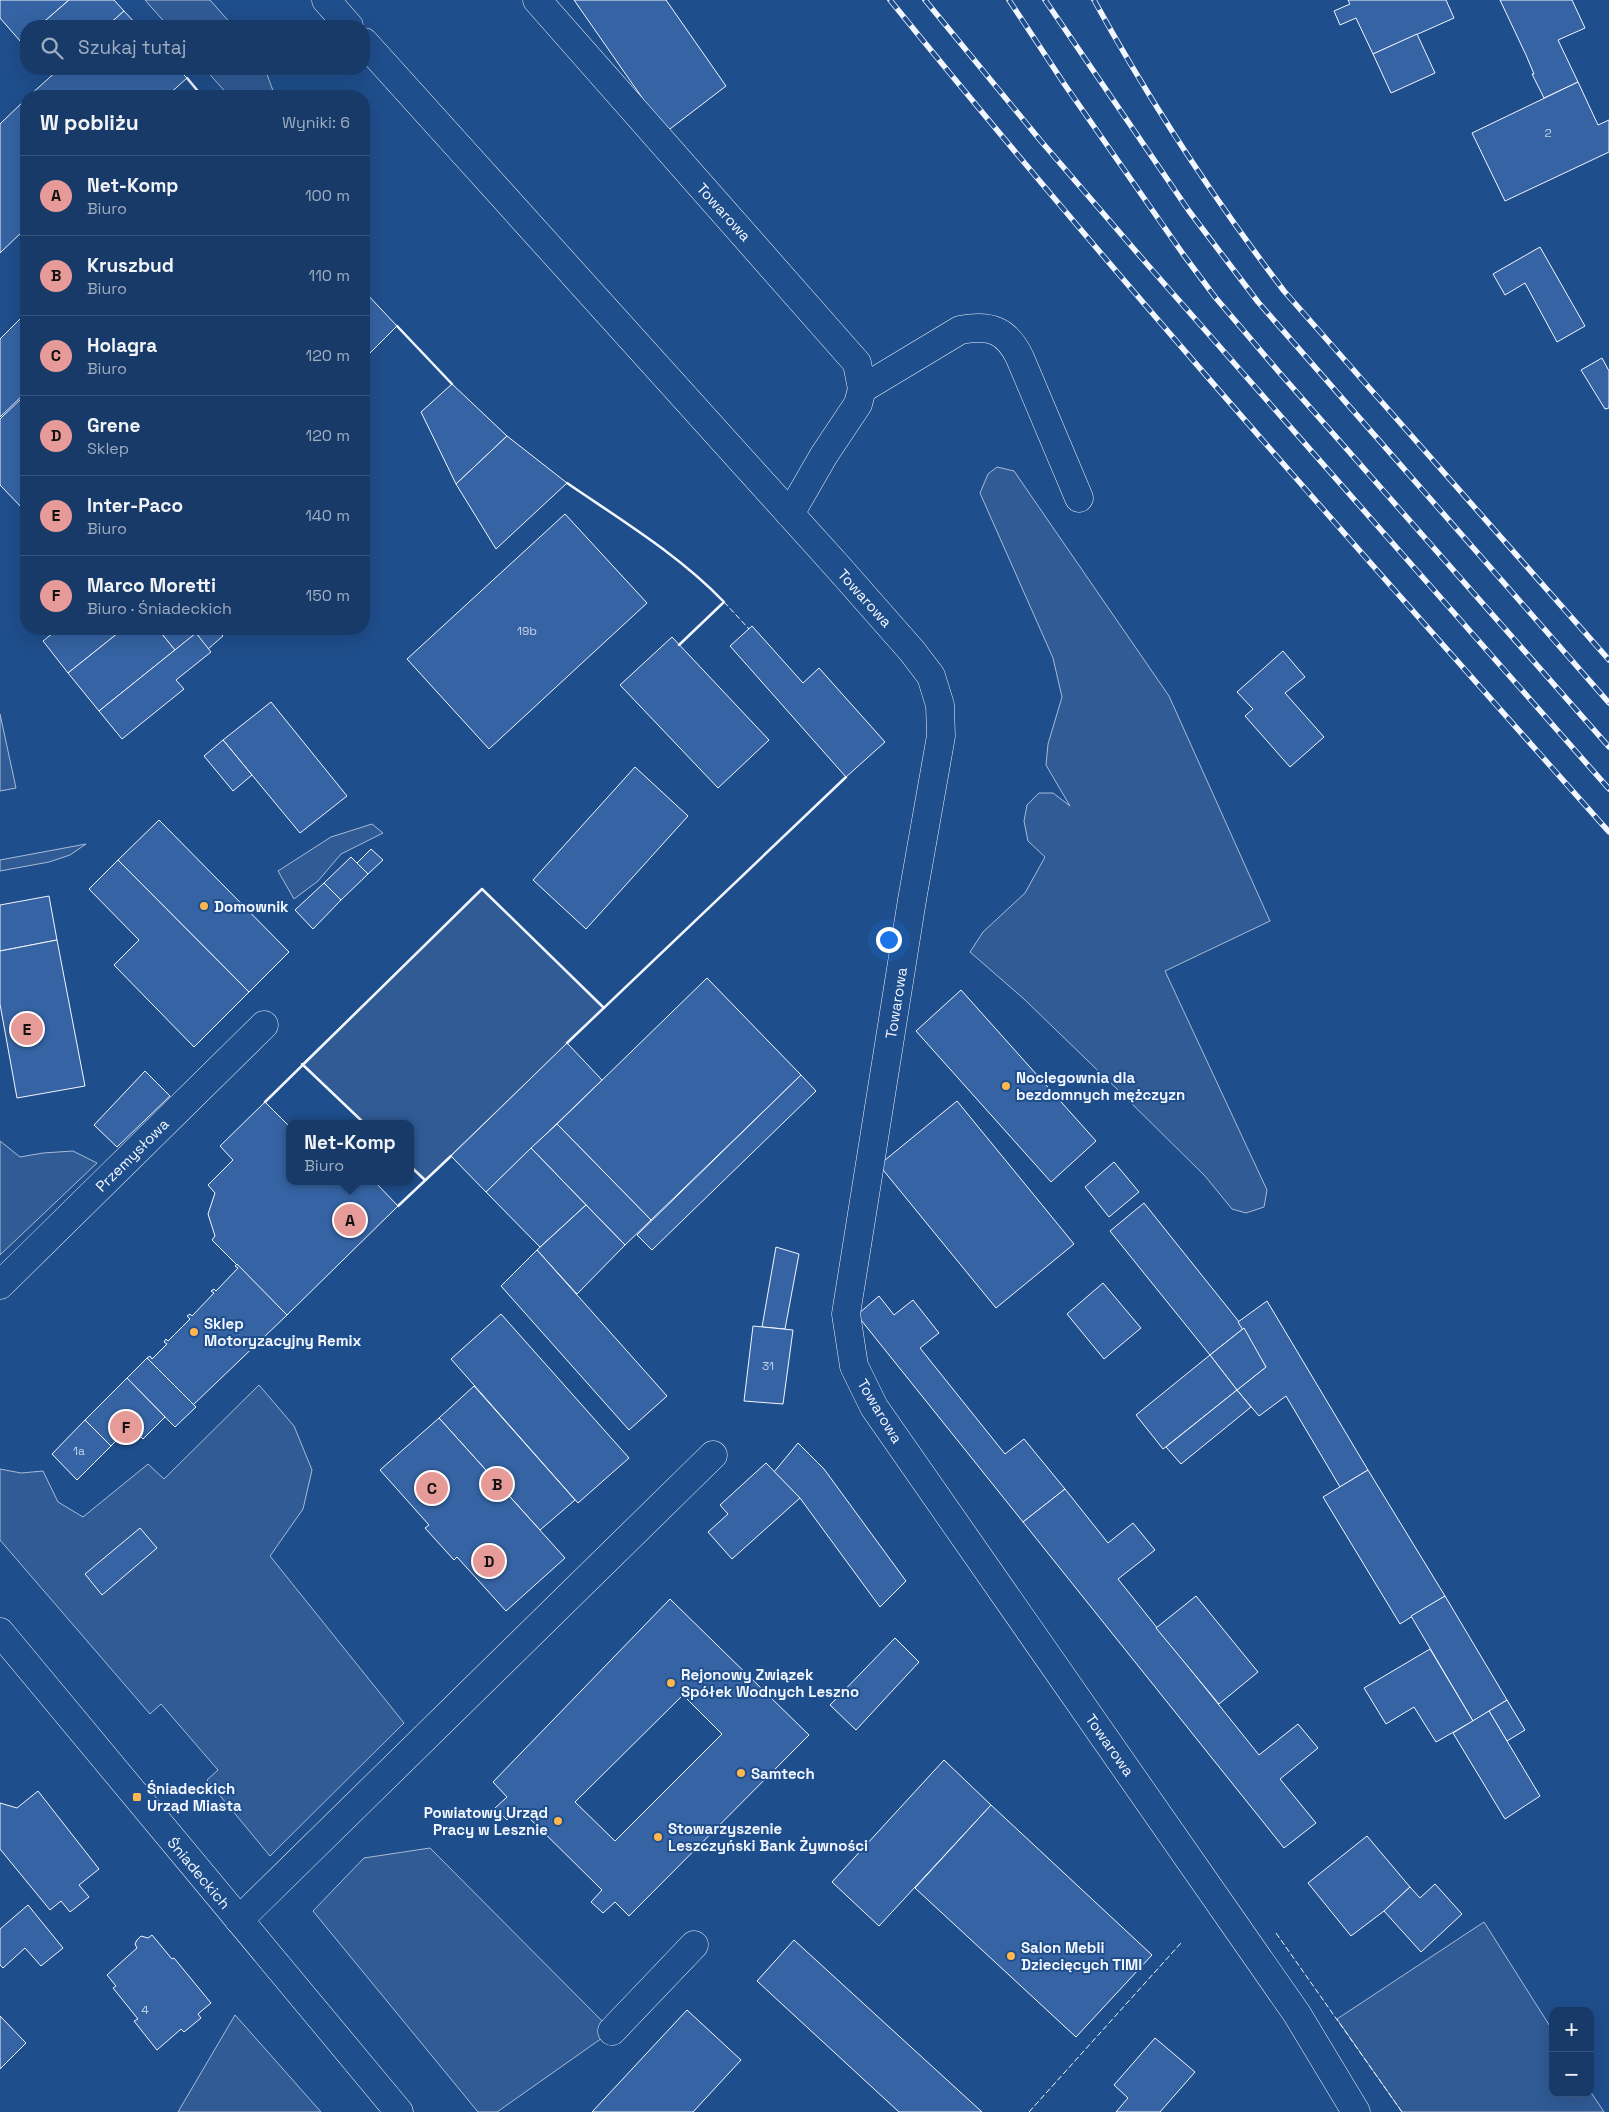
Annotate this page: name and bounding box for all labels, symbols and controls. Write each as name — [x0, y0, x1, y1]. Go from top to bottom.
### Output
search box — [20, 20, 370, 75]
icon: search — [38, 34, 66, 62]
text: Szukaj tutaj — [78, 35, 186, 60]
text: W pobliżu — [40, 109, 139, 136]
text: Wyniki: 6 — [282, 112, 350, 133]
house number: 2 — [1544, 125, 1552, 141]
text: Net-Komp — [87, 173, 179, 198]
street label: Towarowa — [693, 179, 755, 245]
text: A — [51, 185, 61, 206]
text: 100 m — [305, 185, 350, 206]
text: Biuro — [87, 198, 127, 219]
text: Kruszbud — [87, 253, 174, 278]
text: B — [51, 265, 61, 286]
text: 110 m — [308, 265, 350, 286]
text: Biuro — [87, 278, 127, 299]
text: Holagra — [87, 333, 157, 358]
text: C — [51, 345, 61, 366]
text: 120 m — [306, 345, 350, 366]
text: Biuro — [87, 358, 127, 379]
text: Grene — [87, 413, 140, 438]
text: D — [51, 425, 61, 446]
text: 120 m — [306, 425, 350, 446]
text: Sklep — [87, 438, 129, 459]
text: Inter-Paco — [87, 493, 183, 518]
text: E — [52, 505, 60, 526]
text: 140 m — [305, 505, 350, 526]
text: Biuro — [87, 518, 127, 539]
street label: Towarowa — [834, 565, 896, 631]
text: Marco Moretti — [87, 573, 216, 598]
text: F — [52, 585, 60, 606]
text: 150 m — [306, 585, 350, 606]
text: Biuro · Śniadeckich — [87, 598, 232, 619]
house number: 19b — [517, 623, 537, 639]
place label: Domownik — [214, 897, 289, 916]
marker: Domownik — [198, 900, 210, 912]
your location — [876, 927, 902, 953]
street label: Towarowa — [881, 966, 911, 1040]
pin: E — [11, 1010, 43, 1048]
place label: Noclegownia dla bezdomnych mężczyzn — [1016, 1068, 1185, 1104]
marker: Noclegownia dla bezdomnych mężczyzn — [1000, 1080, 1012, 1092]
street label: Przemysłowa — [91, 1114, 173, 1196]
popup — [286, 1120, 414, 1185]
text: Net-Komp — [304, 1130, 396, 1155]
text: Biuro — [304, 1155, 344, 1176]
pin: A — [334, 1201, 366, 1239]
place label: Sklep Motoryzacyjny Remix — [204, 1314, 362, 1350]
marker: Sklep Motoryzacyjny Remix — [188, 1326, 200, 1338]
house number: 31 — [762, 1358, 774, 1374]
street label: Towarowa — [853, 1375, 907, 1447]
pin: F — [110, 1408, 142, 1446]
house number: 1a — [73, 1443, 85, 1459]
pin: B — [481, 1465, 513, 1503]
pin: C — [416, 1469, 448, 1507]
pin: D — [473, 1542, 505, 1580]
place label: Rejonowy Związek Spółek Wodnych Leszno — [681, 1665, 859, 1701]
marker: Rejonowy Związek Spółek Wodnych Leszno — [665, 1677, 677, 1689]
street label: Towarowa — [1082, 1710, 1139, 1780]
place label: Samtech — [751, 1764, 815, 1783]
marker: Samtech — [735, 1767, 747, 1779]
place label: Śniadeckich Urząd Miasta — [147, 1779, 242, 1815]
marker: Śniadeckich Urząd Miasta — [131, 1791, 143, 1803]
place label: Powiatowy Urząd Pracy w Lesznie — [424, 1803, 548, 1839]
marker: Powiatowy Urząd Pracy w Lesznie — [552, 1815, 564, 1827]
place label: Stowarzyszenie Leszczyński Bank Żywności — [668, 1819, 868, 1855]
marker: Stowarzyszenie Leszczyński Bank Żywności — [652, 1831, 664, 1843]
street label: Śniadeckich — [163, 1833, 235, 1913]
place label: Salon Mebli Dziecięcych TIMI — [1021, 1938, 1142, 1974]
marker: Salon Mebli Dziecięcych TIMI — [1005, 1950, 1017, 1962]
house number: 4 — [141, 2002, 149, 2018]
map controls — [1549, 2007, 1594, 2097]
button: + — [1549, 2007, 1594, 2052]
button: − — [1549, 2052, 1594, 2097]

